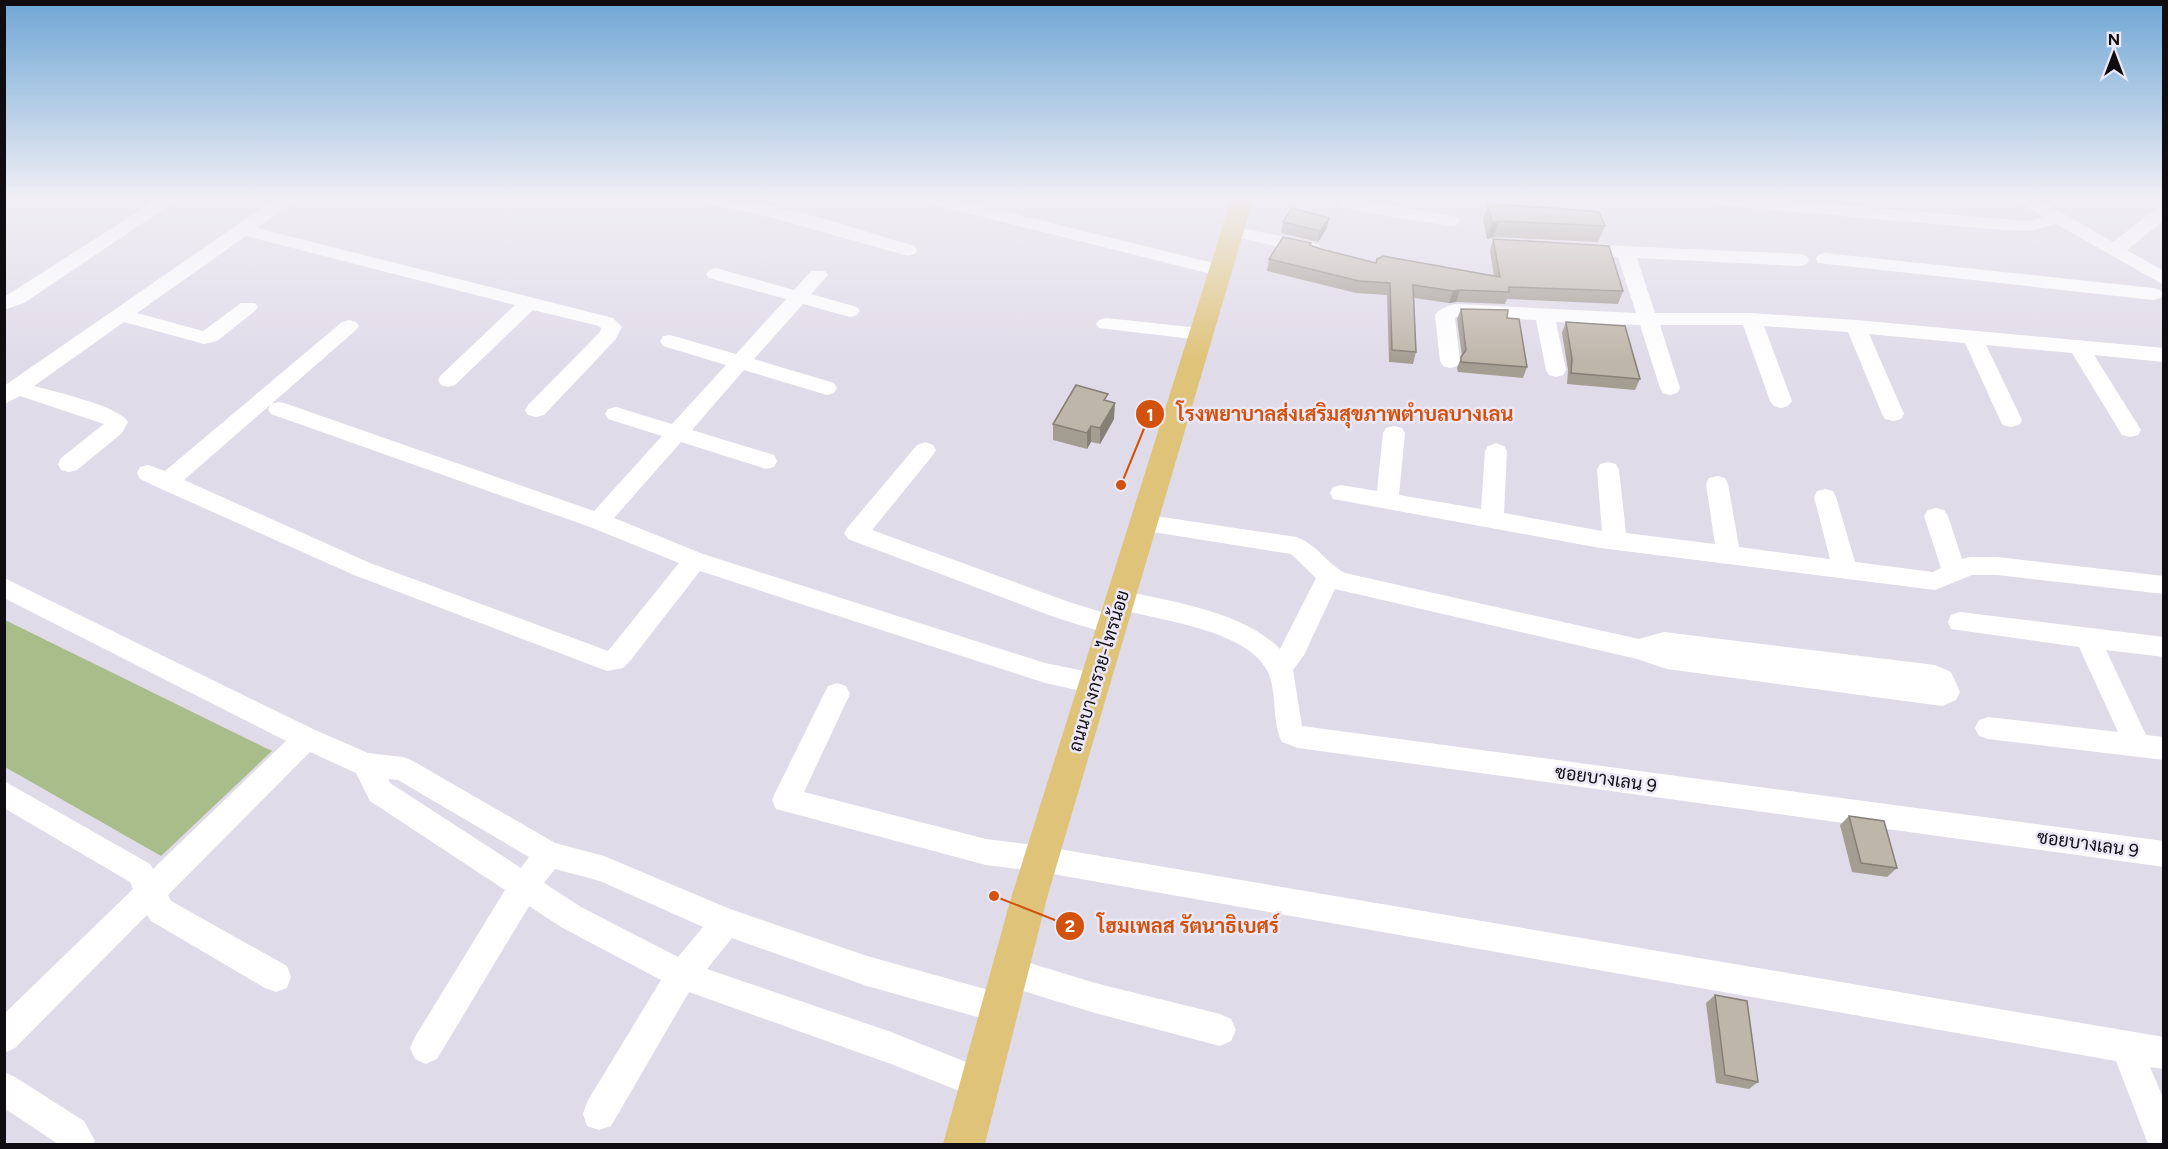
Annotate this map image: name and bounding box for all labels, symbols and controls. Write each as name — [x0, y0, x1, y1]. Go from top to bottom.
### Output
north arrow — [2084, 24, 2144, 84]
text: N — [2108, 30, 2120, 49]
callout: โรงพยาบาลส่งเสริมสุขภาพตำบลบางเลน — [1135, 395, 1526, 433]
text: โรงพยาบาลส่งเสริมสุขภาพตำบลบางเลน — [1176, 400, 1513, 429]
text: 1 — [1146, 404, 1154, 426]
street label: ถนนบางกรวย-ไทรน้อย — [1062, 587, 1134, 754]
street label: ซอยบางเลน 9 — [1554, 761, 1658, 797]
street label: ซอยบางเลน 9 — [2036, 826, 2140, 862]
callout: โฮมเพลส รัตนาธิเบศร์ — [1055, 907, 1291, 945]
text: โฮมเพลส รัตนาธิเบศร์ — [1096, 912, 1280, 938]
text: 2 — [1065, 915, 1075, 937]

